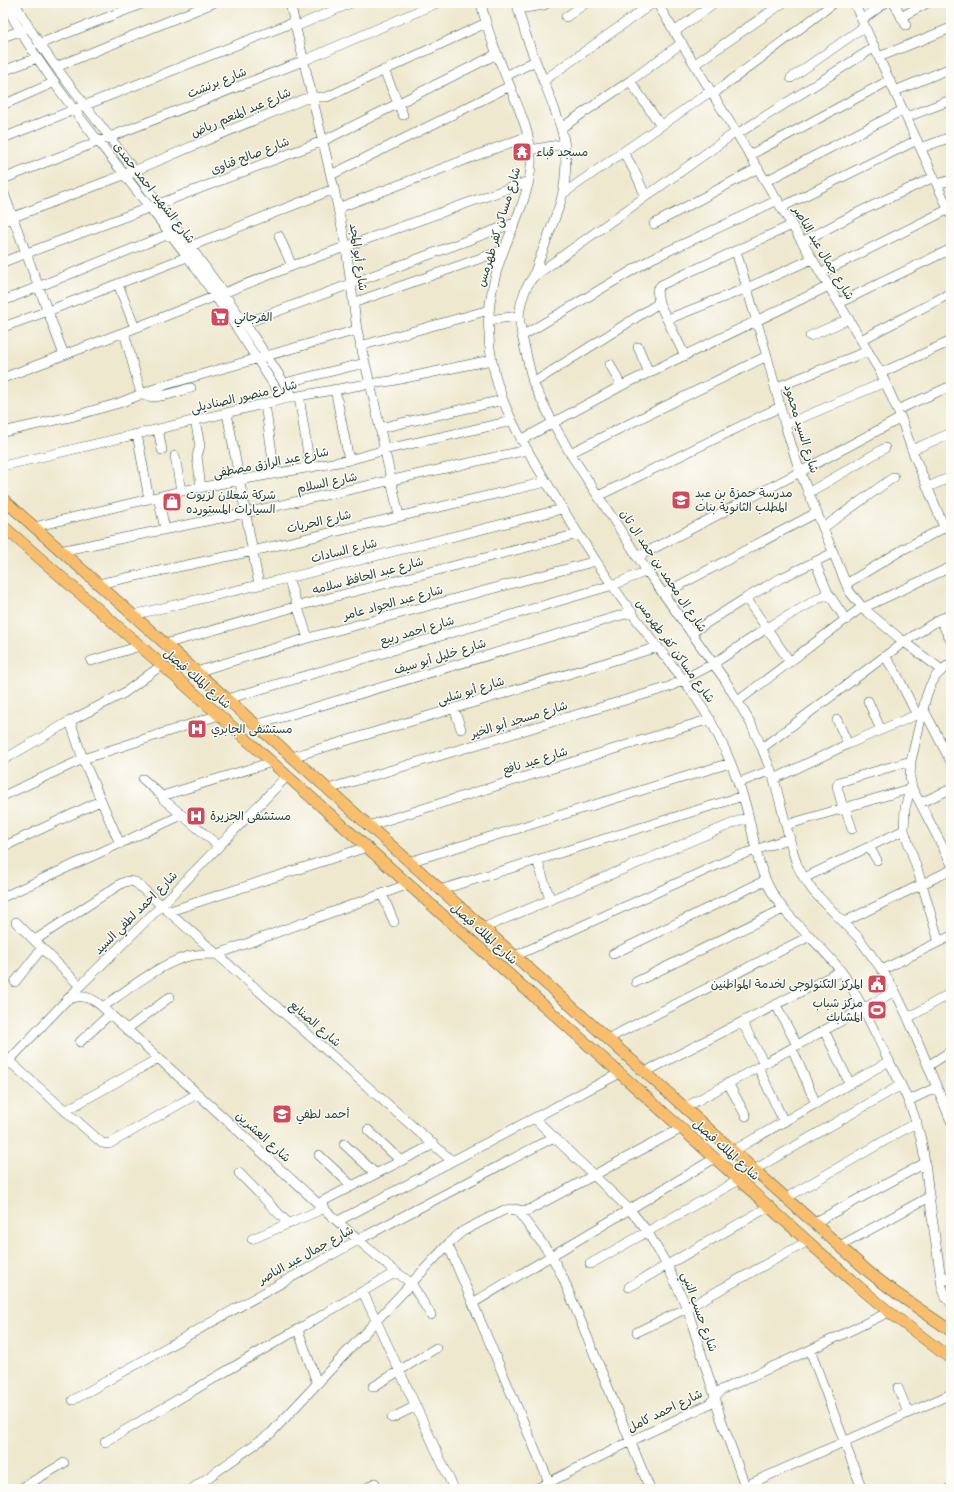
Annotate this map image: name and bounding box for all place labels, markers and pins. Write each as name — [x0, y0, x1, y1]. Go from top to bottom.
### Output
temple icon: مسجد قباء — [511, 141, 533, 163]
place label: مسجد قباء — [536, 145, 588, 160]
supermarket icon: الفرجاني — [209, 306, 231, 328]
place label: الفرجاني — [234, 310, 273, 328]
place label: مدرسة حمزة بن عبد المطلب الثانوية بنات — [695, 486, 793, 515]
place label: شركة شعلان لزيوت السيارات المستورده — [186, 488, 276, 517]
school or university icon: مدرسة حمزة بن عبد المطلب الثانوية بنات — [670, 489, 692, 511]
shop icon: شركة شعلان لزيوت السيارات المستورده — [161, 491, 183, 513]
hospital icon: مستشفى الجابري — [186, 718, 208, 740]
place label: مستشفى الجابري — [211, 722, 293, 738]
hospital icon: مستشفى الجزيرة — [185, 805, 207, 827]
place label: مستشفى الجزيرة — [210, 809, 291, 824]
public building icon: المركز التكنولوجى لخدمة المواطنين — [866, 973, 888, 995]
place label: المركز التكنولوجى لخدمة المواطنين — [711, 977, 863, 992]
place label: مركز شباب المشابك — [813, 996, 863, 1025]
sports icon: مركز شباب المشابك — [866, 999, 888, 1021]
school or university icon: أحمد لطفي — [271, 1103, 293, 1125]
place label: أحمد لطفي — [296, 1107, 350, 1125]

